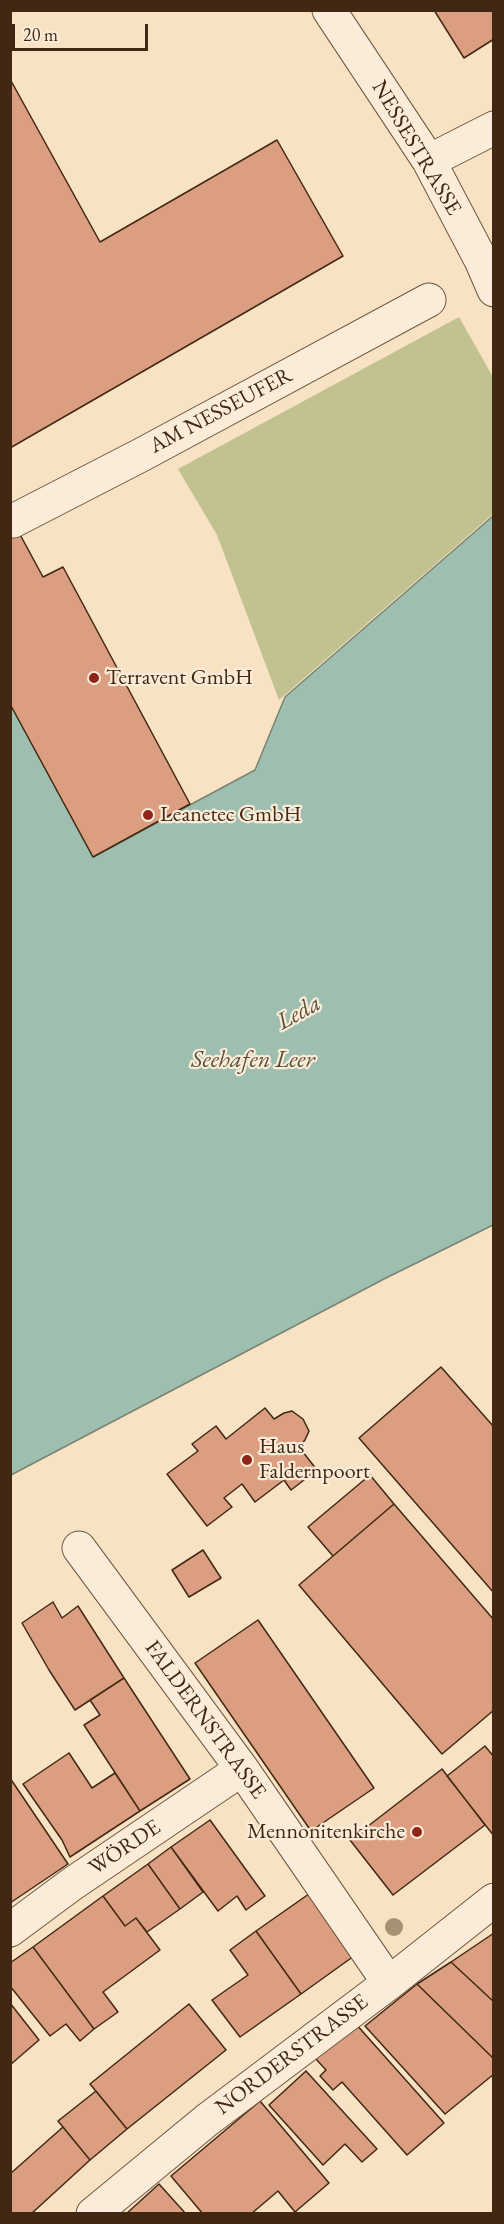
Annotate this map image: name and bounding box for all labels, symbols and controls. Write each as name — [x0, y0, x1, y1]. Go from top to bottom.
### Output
scale bar — [15, 12, 152, 50]
text: 20 m — [23, 23, 58, 46]
street label: NESSESTRASSE — [365, 76, 467, 220]
street label: AM NESSEUFER — [145, 362, 297, 460]
place label: Terravent GmbH — [106, 665, 253, 691]
marker: Terravent GmbH — [87, 671, 101, 685]
place label: Leanetec GmbH — [160, 802, 301, 828]
marker: Leanetec GmbH — [141, 808, 155, 822]
water label: Leda — [272, 989, 326, 1037]
water label: Seehafen Leer — [191, 1046, 315, 1074]
place label: Haus Faldernpoort — [259, 1434, 370, 1486]
marker: Haus Faldernpoort — [240, 1453, 254, 1467]
street label: FALDERNSTRASSE — [139, 1636, 271, 1804]
street label: WÖRDE — [84, 1814, 166, 1882]
place label: Mennonitenkirche — [247, 1819, 405, 1845]
marker: Mennonitenkirche — [410, 1825, 424, 1839]
street label: NORDERSTRASSE — [210, 1989, 374, 2121]

